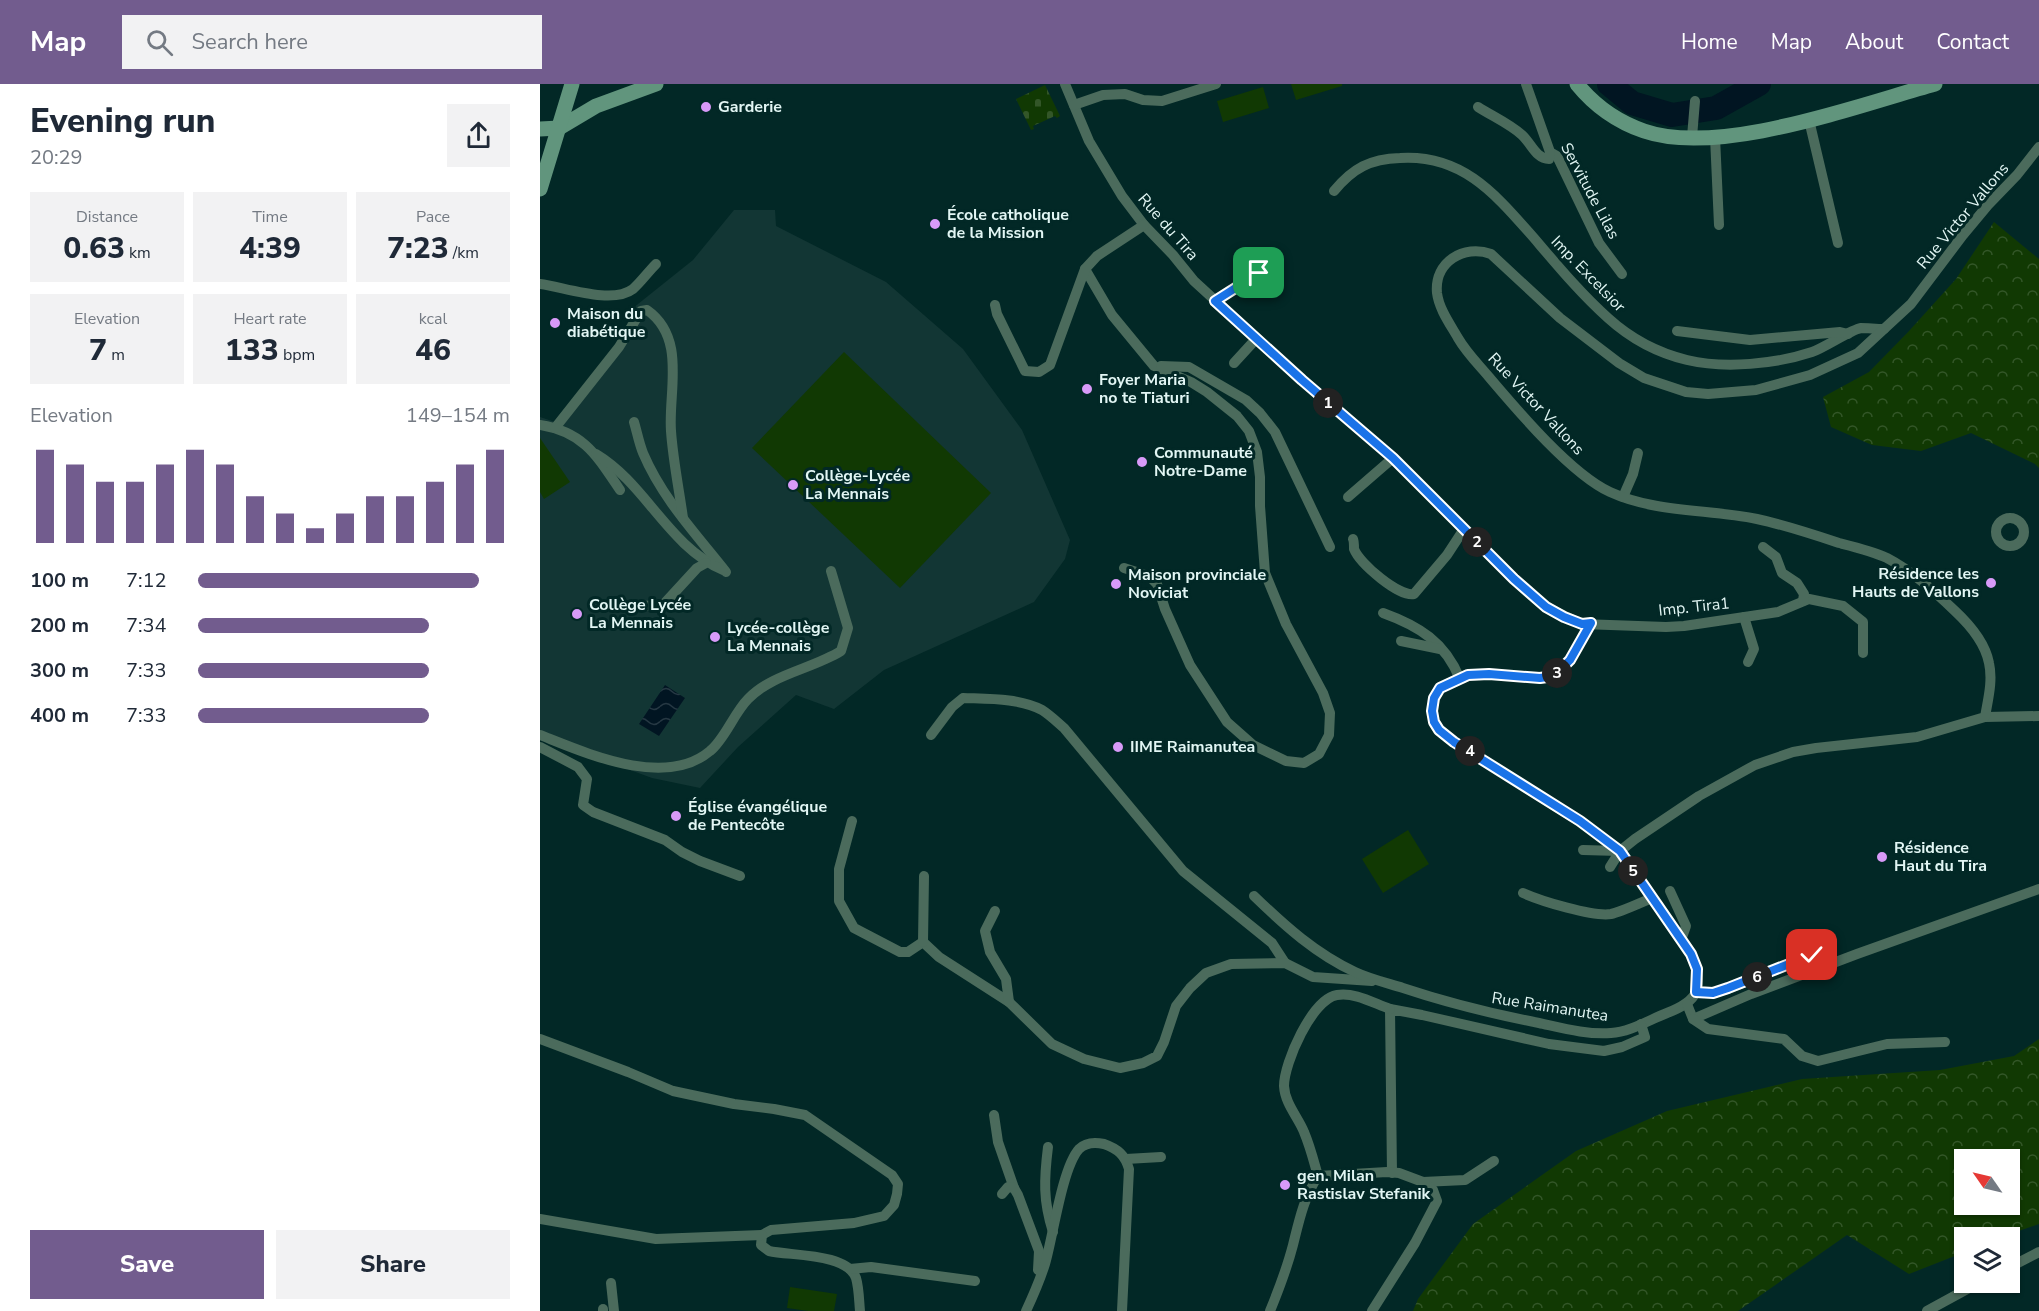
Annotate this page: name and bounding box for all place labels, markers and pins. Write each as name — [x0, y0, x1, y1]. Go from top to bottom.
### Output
place label: Garderie — [718, 96, 782, 118]
marker: Garderie — [699, 100, 713, 114]
place label: École catholique de la Mission — [947, 204, 1069, 244]
marker: École catholique de la Mission — [928, 217, 942, 231]
pin — [1233, 247, 1284, 298]
place label: Maison du diabétique — [567, 303, 646, 343]
marker: Maison du diabétique — [548, 316, 562, 330]
place label: Foyer Maria no te Tiaturi — [1099, 369, 1189, 409]
marker: Foyer Maria no te Tiaturi — [1080, 382, 1094, 396]
pin: 1 — [1313, 388, 1343, 418]
place label: Communauté Notre-Dame — [1154, 442, 1253, 482]
marker: Communauté Notre-Dame — [1135, 455, 1149, 469]
place label: Collège-Lycée La Mennais — [805, 465, 910, 505]
marker: Collège-Lycée La Mennais — [786, 478, 800, 492]
pin: 2 — [1462, 527, 1492, 557]
place label: Résidence les Hauts de Vallons — [1852, 563, 1979, 603]
place label: Maison provinciale Noviciat — [1128, 564, 1267, 604]
marker: Résidence les Hauts de Vallons — [1984, 576, 1998, 590]
marker: Maison provinciale Noviciat — [1109, 577, 1123, 591]
place label: Collège Lycée La Mennais — [589, 594, 692, 634]
marker: Collège Lycée La Mennais — [570, 607, 584, 621]
place label: Lycée-collège La Mennais — [727, 617, 830, 657]
marker: Lycée-collège La Mennais — [708, 630, 722, 644]
pin: 3 — [1542, 658, 1572, 688]
place label: IIME Raimanutea — [1130, 736, 1255, 758]
pin: 4 — [1455, 736, 1485, 766]
marker: IIME Raimanutea — [1111, 740, 1125, 754]
place label: Église évangélique de Pentecôte — [688, 796, 827, 836]
marker: Église évangélique de Pentecôte — [669, 809, 683, 823]
place label: Résidence Haut du Tira — [1894, 837, 1987, 877]
marker: Résidence Haut du Tira — [1875, 850, 1889, 864]
pin: 5 — [1618, 856, 1648, 886]
pin — [1786, 929, 1837, 980]
pin: 6 — [1742, 962, 1772, 992]
place label: gen. Milan Rastislav Stefanik — [1297, 1165, 1431, 1205]
marker: gen. Milan Rastislav Stefanik — [1278, 1178, 1292, 1192]

